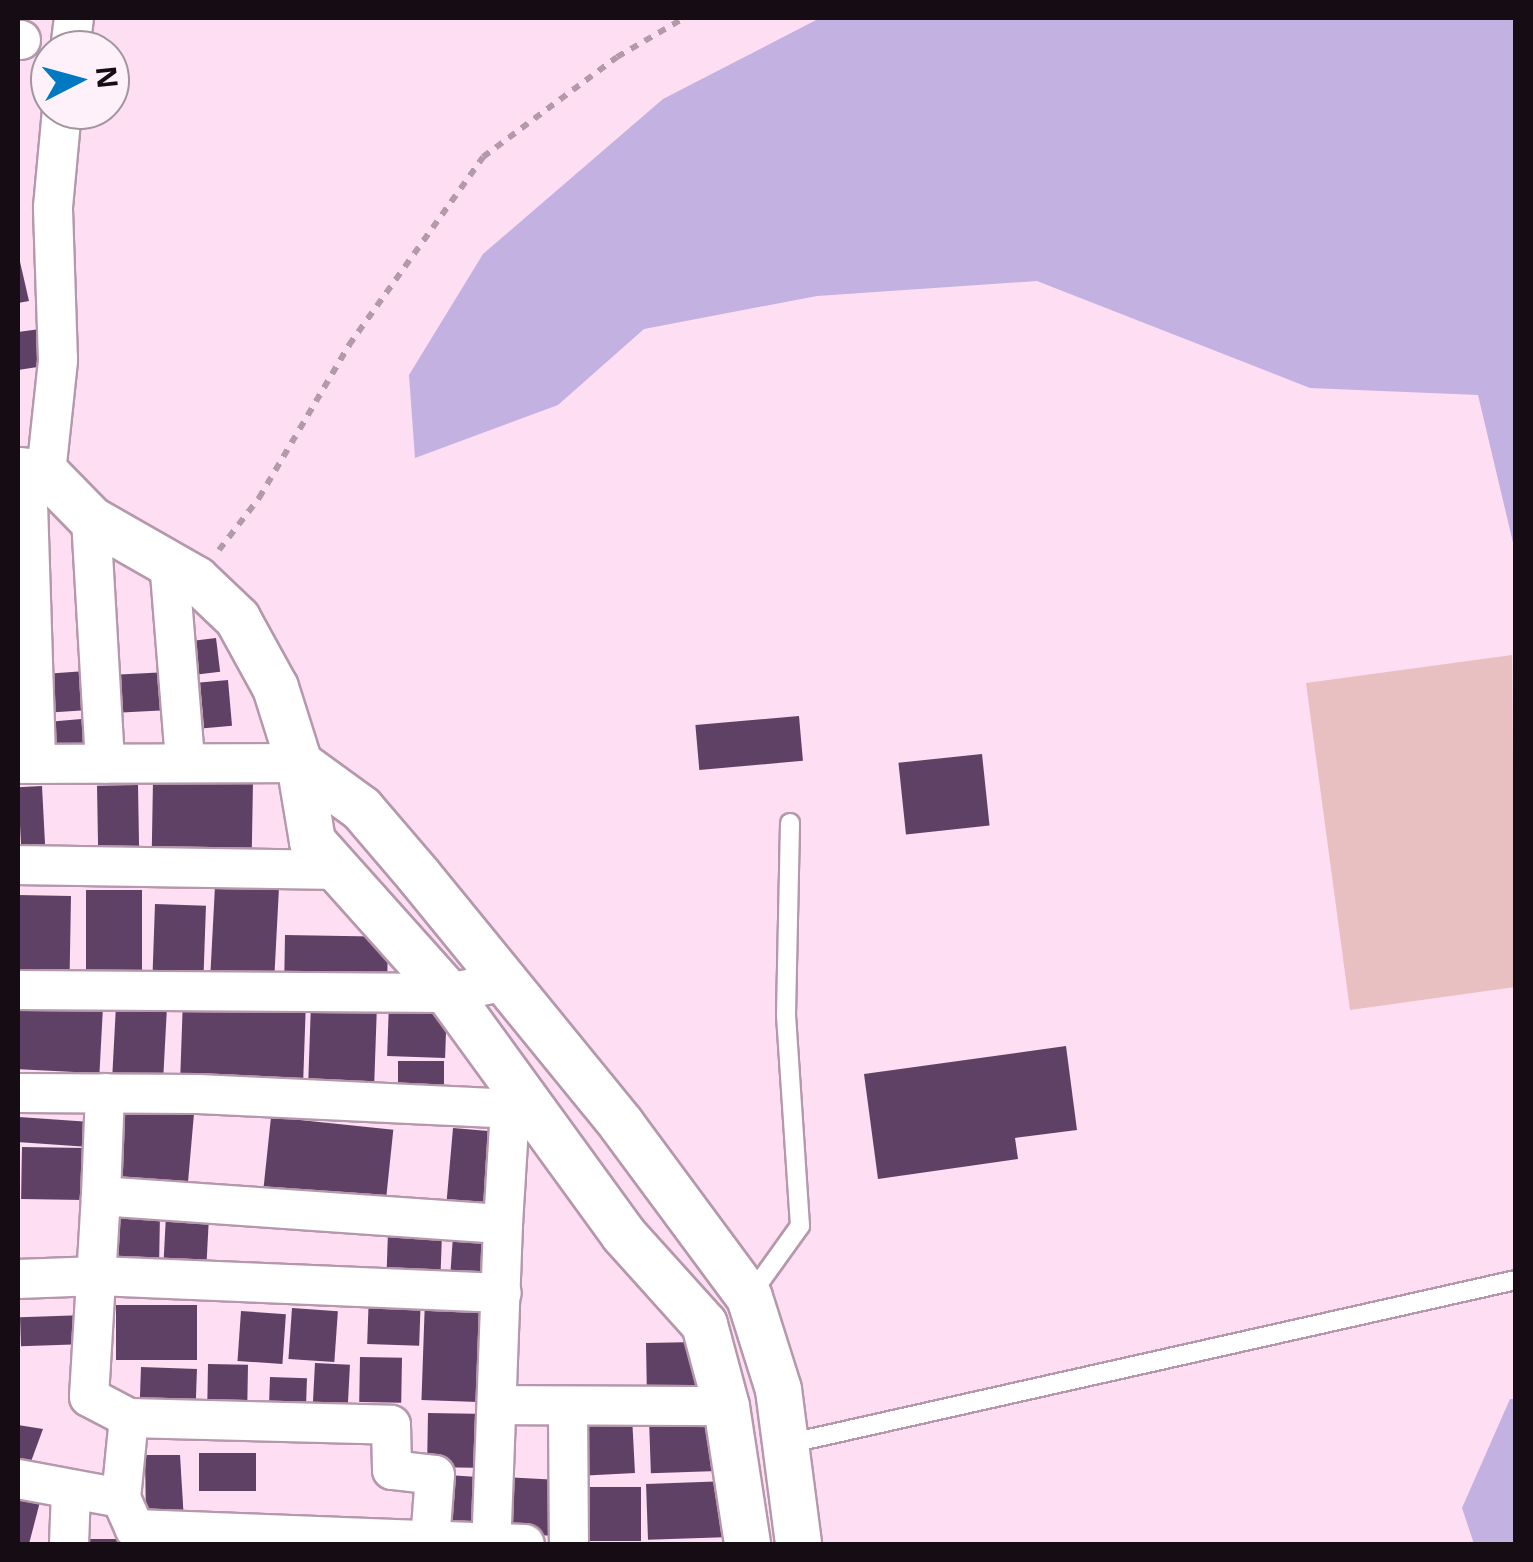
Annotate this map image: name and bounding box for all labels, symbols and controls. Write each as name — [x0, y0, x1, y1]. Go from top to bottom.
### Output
north arrow — [30, 30, 130, 130]
text: N — [88, 64, 128, 90]

